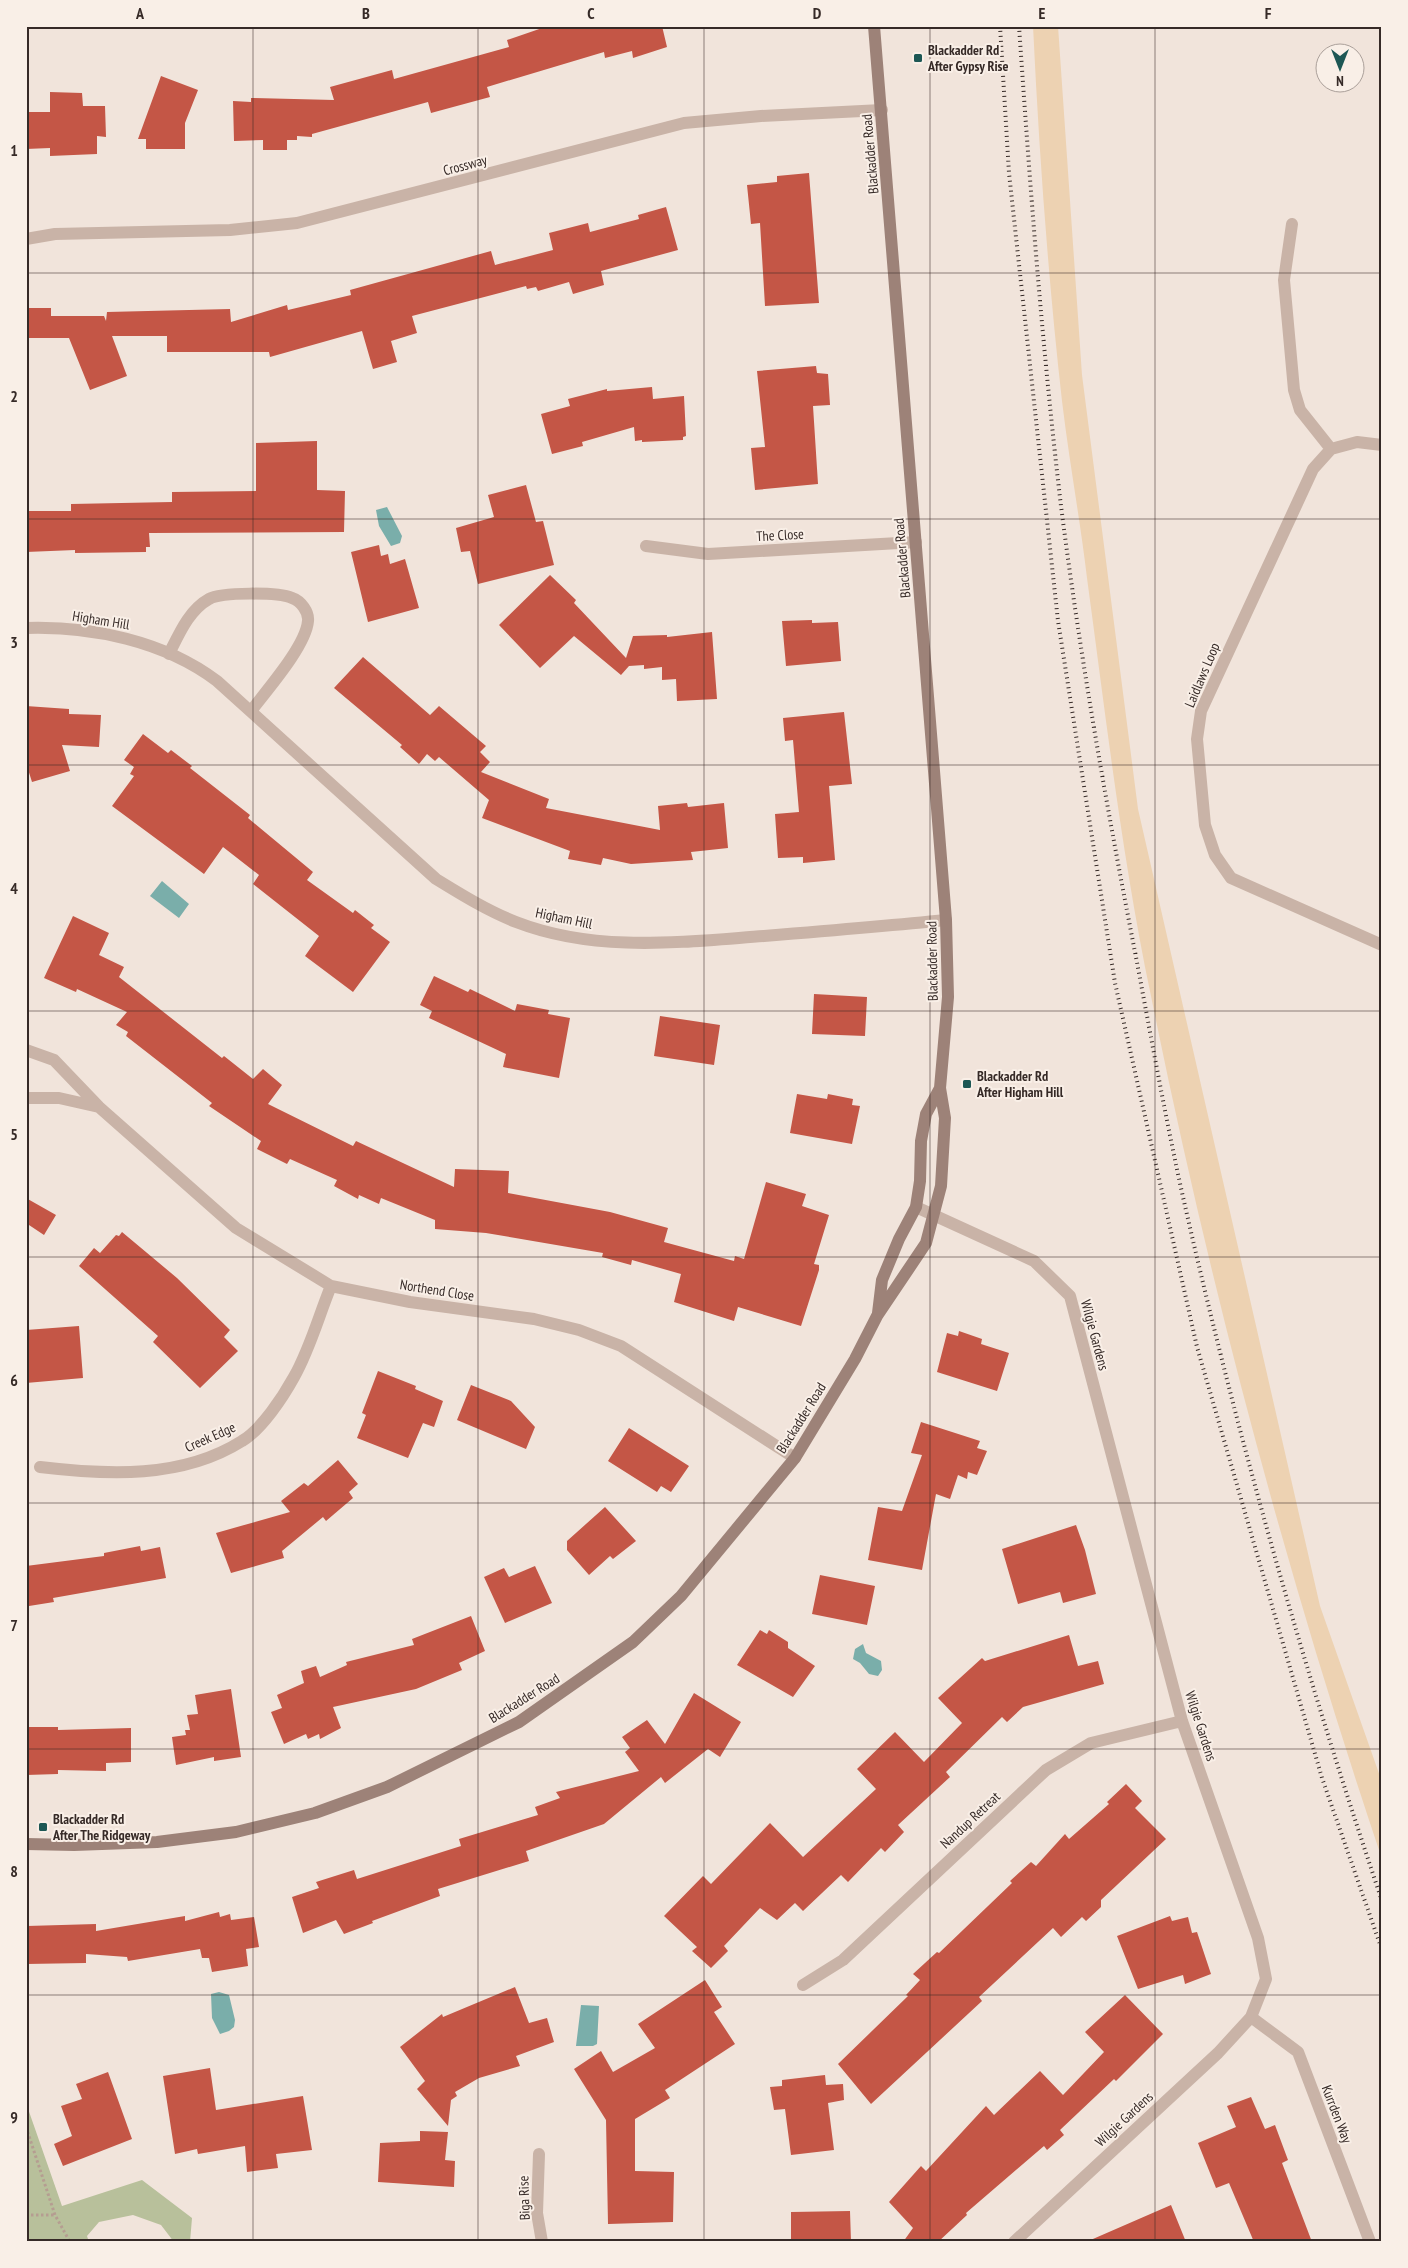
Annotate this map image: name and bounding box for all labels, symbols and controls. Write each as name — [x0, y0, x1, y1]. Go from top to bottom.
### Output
text: A — [135, 3, 145, 23]
text: B — [362, 3, 370, 23]
text: C — [587, 3, 595, 23]
text: D — [813, 3, 822, 23]
text: E — [1039, 3, 1046, 23]
text: F — [1265, 3, 1272, 23]
place label: Blackadder Rd After Gypsy Rise — [927, 41, 1008, 75]
north arrow — [1316, 42, 1366, 92]
marker: Blackadder Rd After Gypsy Rise — [912, 52, 924, 64]
text: N — [1336, 72, 1344, 90]
street label: Blackadder Road — [858, 113, 882, 195]
text: 1 — [10, 140, 18, 160]
street label: Crossway — [441, 150, 490, 179]
text: 2 — [10, 386, 18, 406]
street label: Blackadder Road — [890, 517, 914, 599]
street label: The Close — [756, 525, 804, 545]
street label: Higham Hill — [71, 607, 132, 634]
text: 3 — [10, 632, 18, 652]
street label: Laidlaws Loop — [1180, 640, 1224, 710]
text: 4 — [10, 878, 18, 898]
street label: Higham Hill — [534, 903, 595, 933]
street label: Blackadder Road — [922, 921, 942, 1001]
place label: Blackadder Rd After Higham Hill — [976, 1067, 1064, 1101]
marker: Blackadder Rd After Higham Hill — [961, 1078, 973, 1090]
text: 5 — [10, 1124, 18, 1144]
street label: Northend Close — [399, 1275, 476, 1305]
street label: Wilgie Gardens — [1077, 1298, 1113, 1373]
text: 6 — [10, 1370, 18, 1390]
street label: Blackadder Road — [772, 1379, 830, 1457]
street label: Creek Edge — [182, 1418, 238, 1456]
text: 7 — [10, 1615, 18, 1635]
street label: Blackadder Road — [485, 1669, 563, 1727]
street label: Wilgie Gardens — [1181, 1689, 1221, 1764]
street label: Nandup Retreat — [936, 1788, 1004, 1852]
place label: Blackadder Rd After The Ridgeway — [52, 1810, 151, 1844]
marker: Blackadder Rd After The Ridgeway — [37, 1821, 49, 1833]
text: 8 — [10, 1861, 18, 1881]
street label: Kurrden Way — [1318, 2082, 1357, 2146]
street label: Wilgie Gardens — [1091, 2087, 1157, 2150]
text: 9 — [10, 2107, 18, 2127]
street label: Biga Rise — [514, 2175, 534, 2221]

